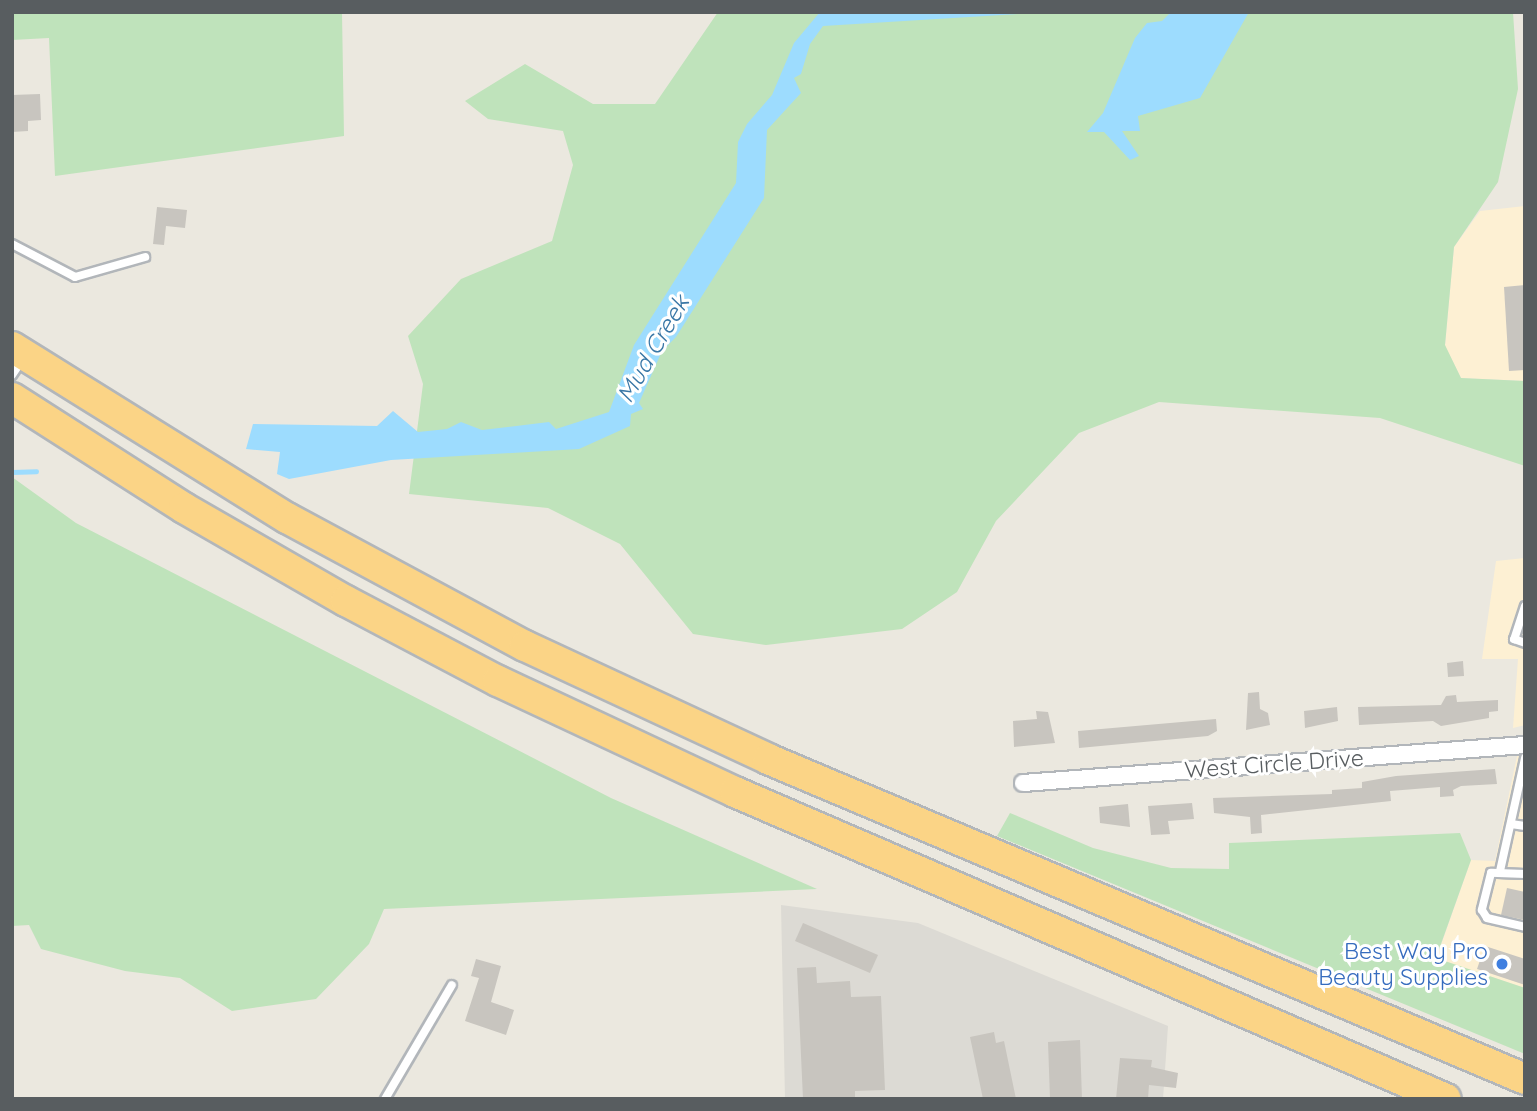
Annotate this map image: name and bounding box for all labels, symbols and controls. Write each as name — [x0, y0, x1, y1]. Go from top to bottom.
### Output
water label: Mud Creek — [611, 290, 695, 408]
street label: West Circle Drive — [1183, 744, 1365, 784]
place label: Best Way Pro Beauty Supplies — [1318, 937, 1488, 991]
marker: Best Way Pro Beauty Supplies — [1494, 956, 1510, 972]

